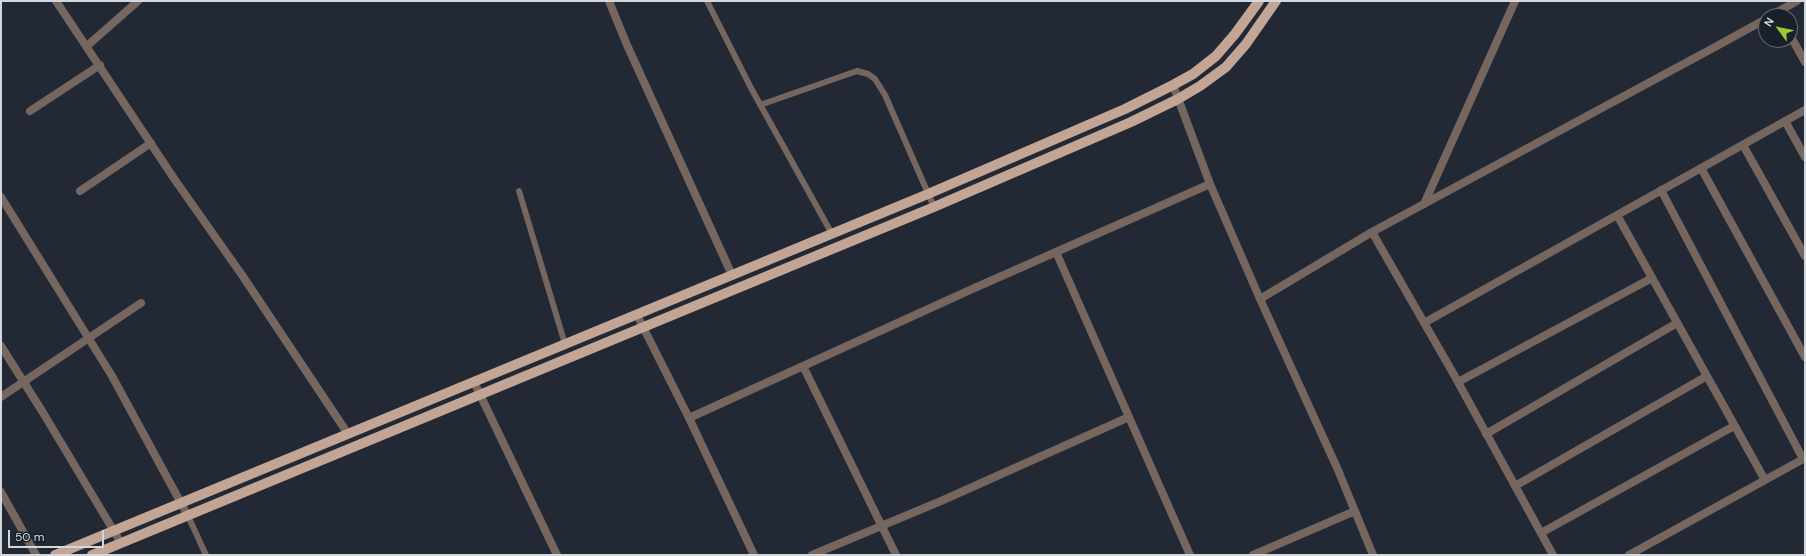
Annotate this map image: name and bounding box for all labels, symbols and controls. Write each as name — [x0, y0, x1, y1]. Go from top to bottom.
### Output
north arrow — [1758, 8, 1798, 48]
text: N — [1761, 15, 1777, 29]
scale bar — [10, 522, 106, 548]
text: 50 m — [15, 529, 44, 545]

